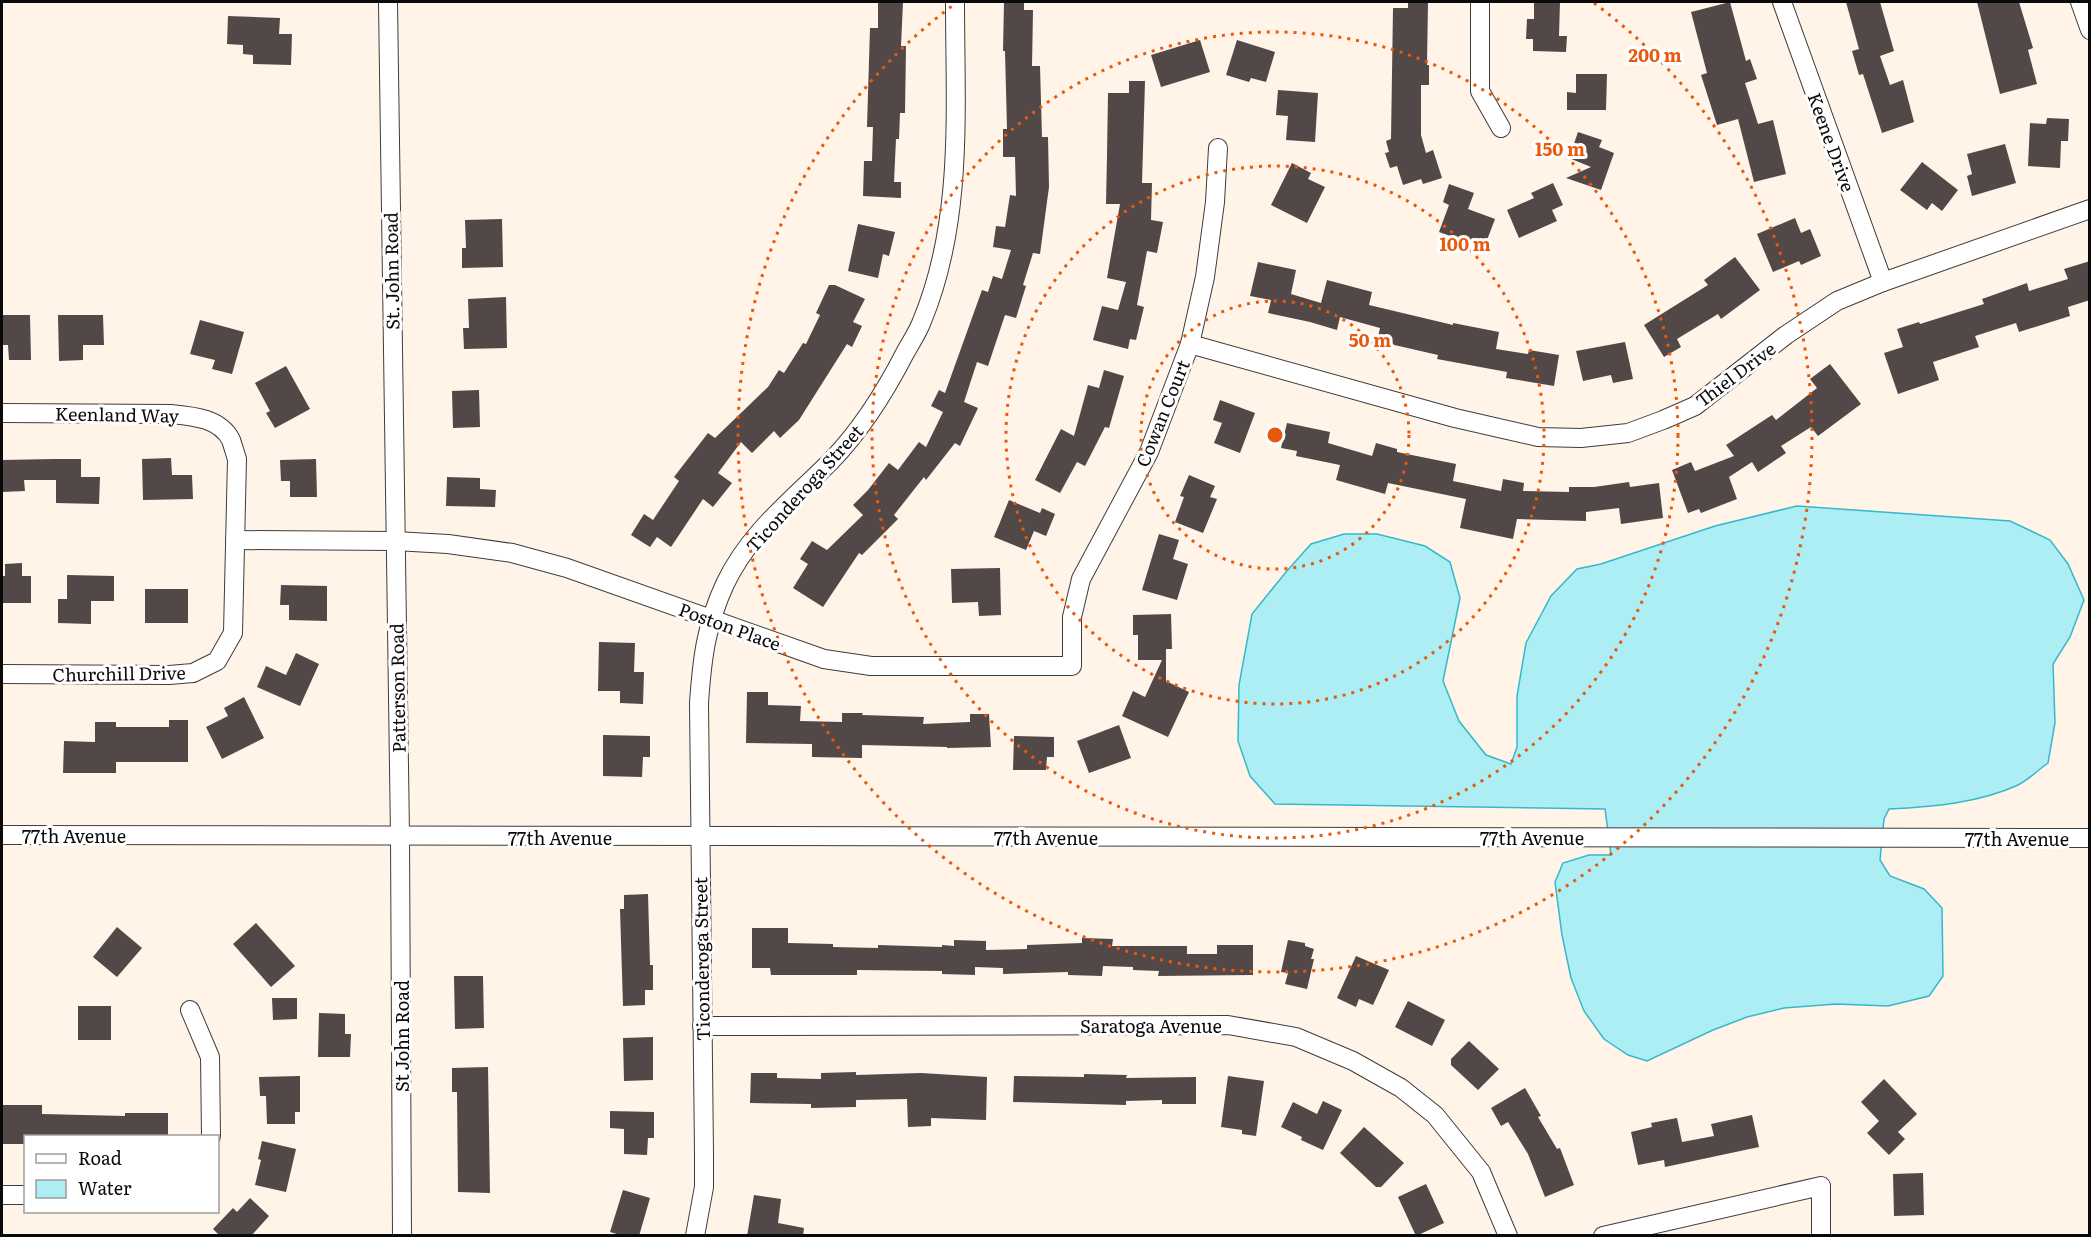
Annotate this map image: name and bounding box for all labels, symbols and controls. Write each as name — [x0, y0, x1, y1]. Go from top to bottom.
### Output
text: 200 m — [1628, 41, 1682, 68]
street label: Keene Drive — [1802, 89, 1862, 195]
text: 150 m — [1535, 135, 1585, 162]
street label: St. John Road — [376, 212, 406, 330]
text: 100 m — [1439, 230, 1491, 257]
text: 50 m — [1349, 326, 1391, 353]
street label: Thiel Drive — [1689, 335, 1781, 413]
street label: Cowan Court — [1128, 355, 1196, 471]
street label: Keenland Way — [55, 399, 180, 429]
street label: Ticonderoga Street — [739, 418, 869, 558]
centre of rings — [1265, 425, 1285, 445]
street label: Poston Place — [675, 595, 785, 657]
street label: Patterson Road — [382, 623, 412, 753]
street label: Churchill Drive — [52, 658, 186, 688]
street label: 77th Avenue — [22, 822, 126, 849]
street label: 77th Avenue — [508, 824, 612, 851]
street label: 77th Avenue — [994, 824, 1098, 851]
street label: 77th Avenue — [1480, 824, 1584, 851]
street label: 77th Avenue — [1965, 825, 2069, 852]
street label: Ticonderoga Street — [686, 876, 716, 1041]
street label: St John Road — [388, 980, 415, 1092]
street label: Saratoga Avenue — [1080, 1012, 1222, 1039]
legend — [24, 1135, 219, 1213]
text: Road — [78, 1144, 122, 1171]
text: Water — [78, 1174, 132, 1201]

